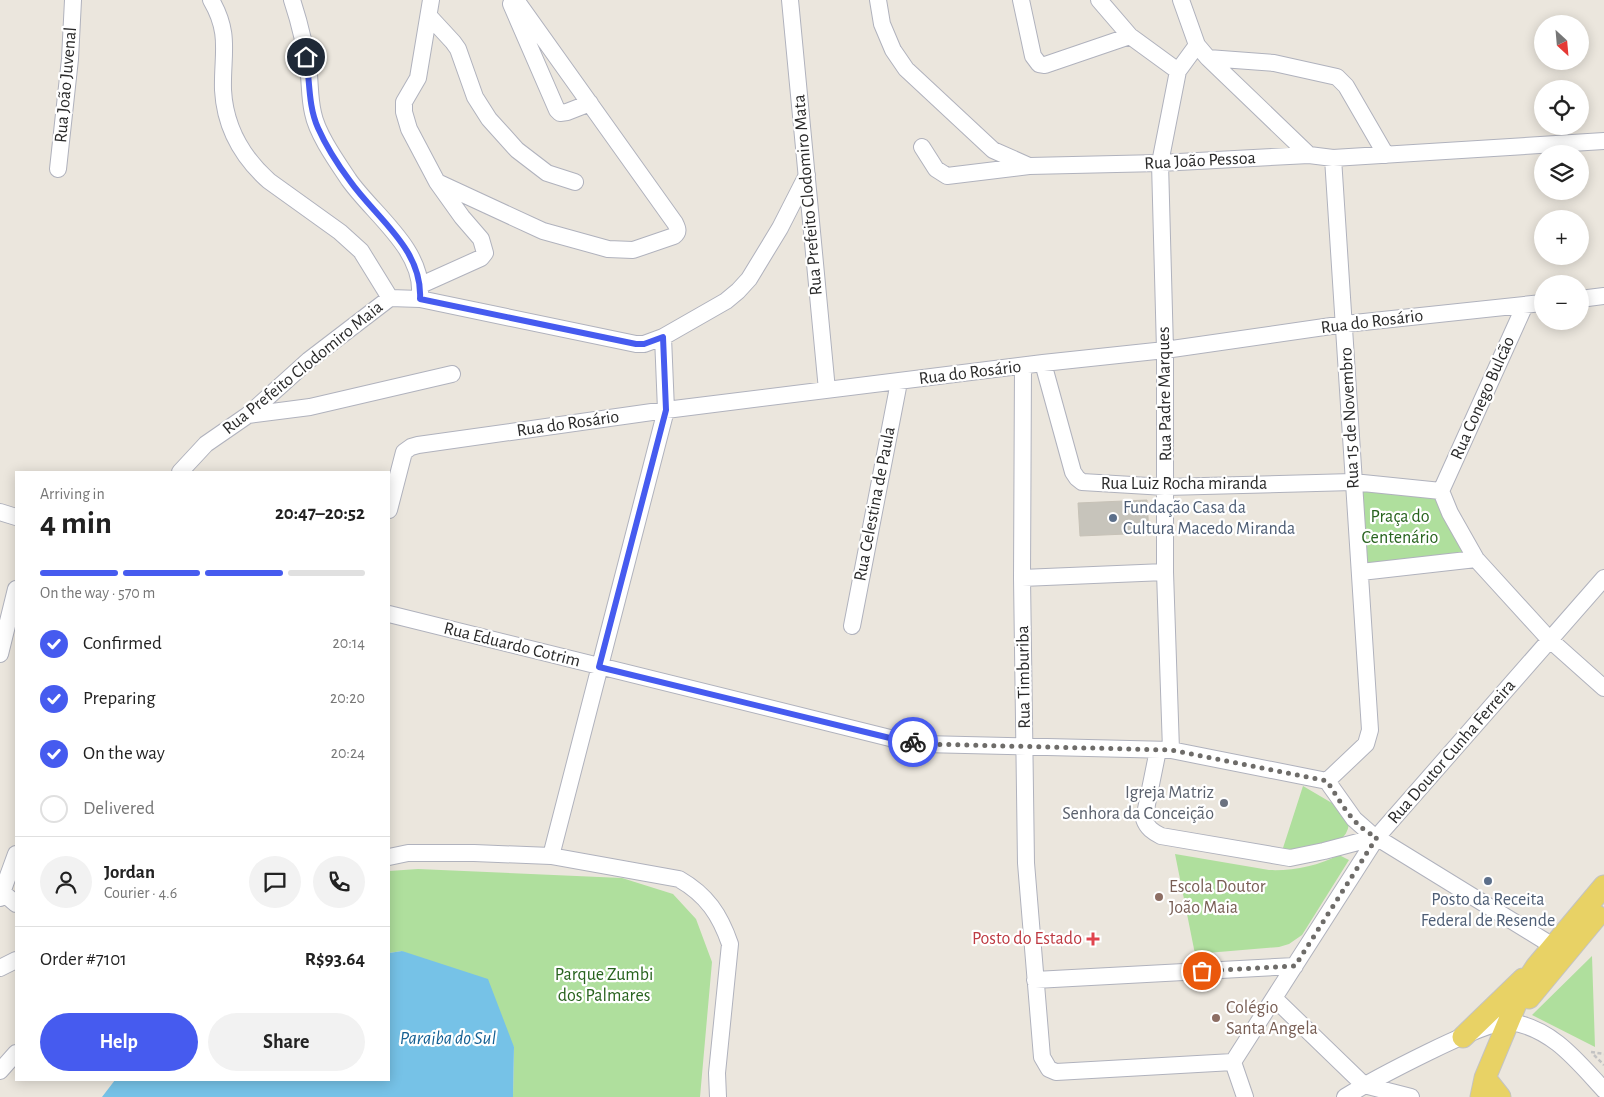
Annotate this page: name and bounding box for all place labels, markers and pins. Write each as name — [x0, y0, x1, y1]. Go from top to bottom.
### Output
pin — [285, 36, 327, 78]
place label: Fundação Casa da Cultura Macedo Miranda — [1123, 499, 1295, 538]
marker: Fundação Casa da Cultura Macedo Miranda — [1107, 512, 1119, 524]
place label: Igreja Matriz Senhora da Conceição — [1062, 784, 1214, 823]
marker: Igreja Matriz Senhora da Conceição — [1218, 797, 1230, 809]
marker: Posto da Receita Federal de Resende — [1482, 875, 1494, 887]
place label: Escola Doutor João Maia — [1169, 878, 1266, 917]
marker: Escola Doutor João Maia — [1153, 891, 1165, 903]
place label: Posto da Receita Federal de Resende — [1421, 891, 1555, 930]
place label: Posto do Estado — [972, 930, 1082, 948]
marker: Posto do Estado — [1086, 932, 1100, 946]
pin — [1181, 950, 1223, 992]
place label: Colégio Santa Angela — [1226, 999, 1318, 1038]
marker: Colégio Santa Angela — [1210, 1012, 1222, 1024]

